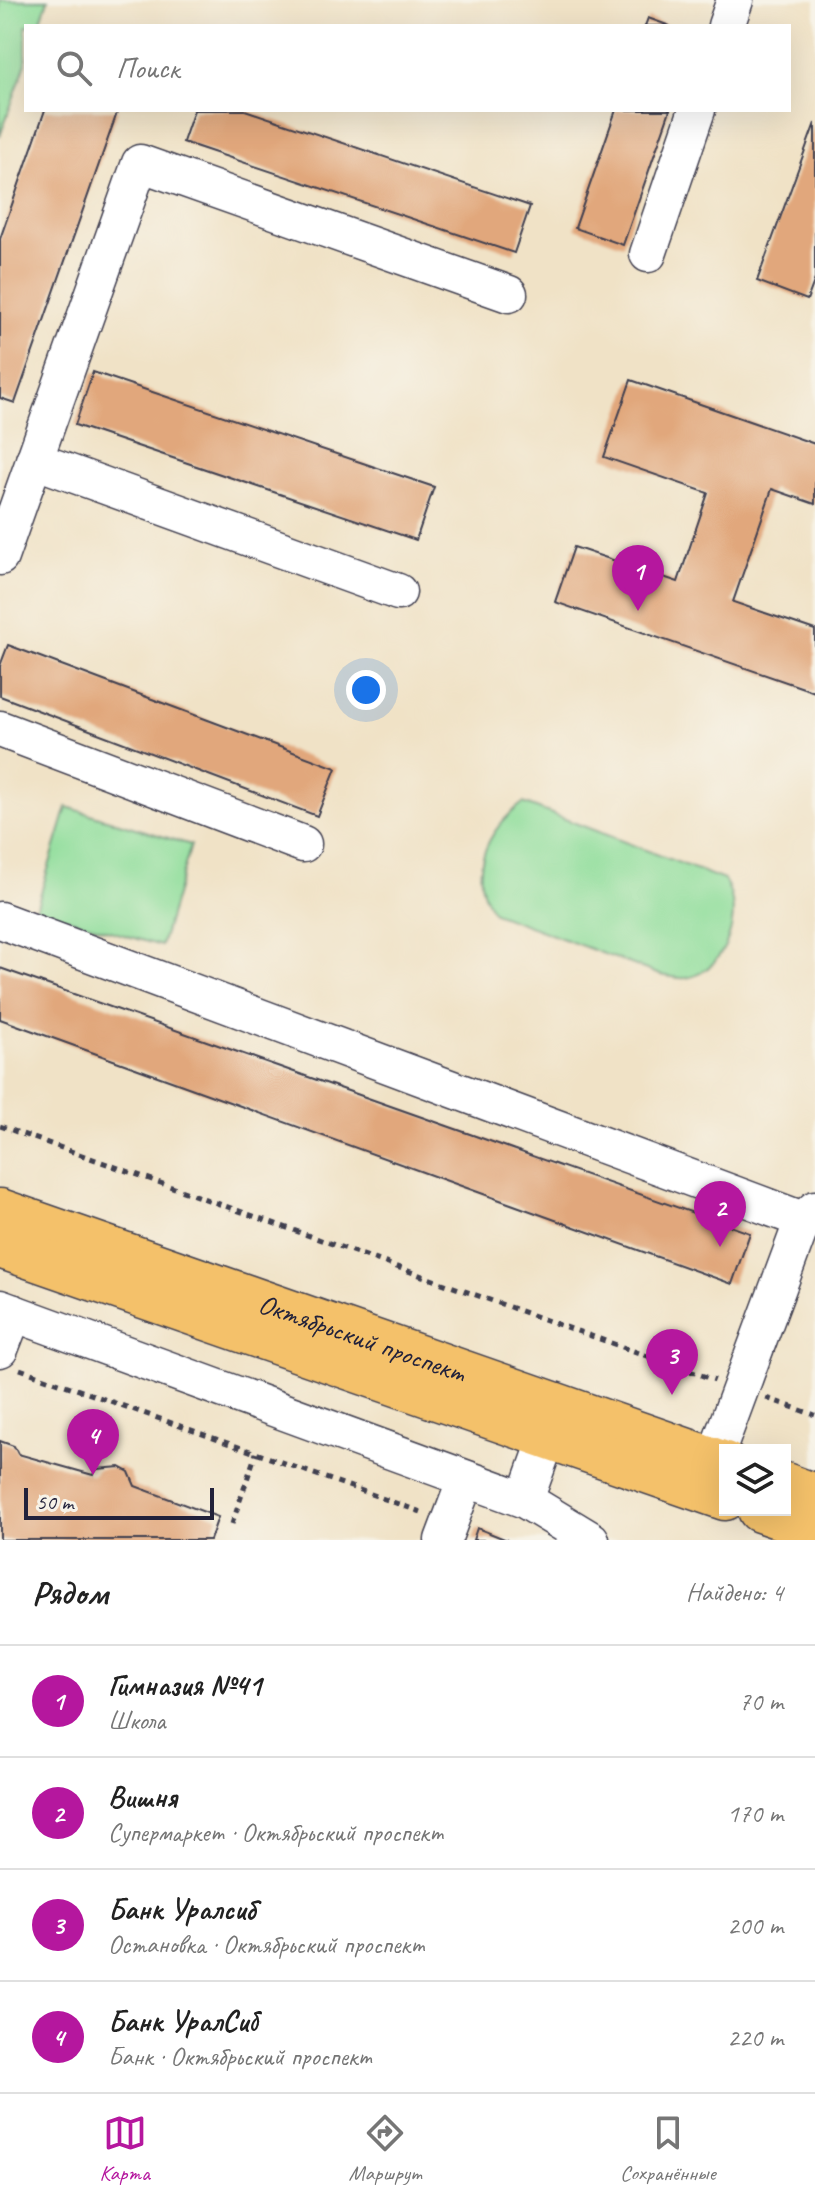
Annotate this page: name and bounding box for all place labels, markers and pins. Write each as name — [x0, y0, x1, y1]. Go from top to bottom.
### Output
pin: 1 — [612, 545, 664, 611]
pin: 2 — [694, 1181, 746, 1247]
pin: 3 — [646, 1329, 698, 1395]
pin: 4 — [67, 1409, 119, 1475]

